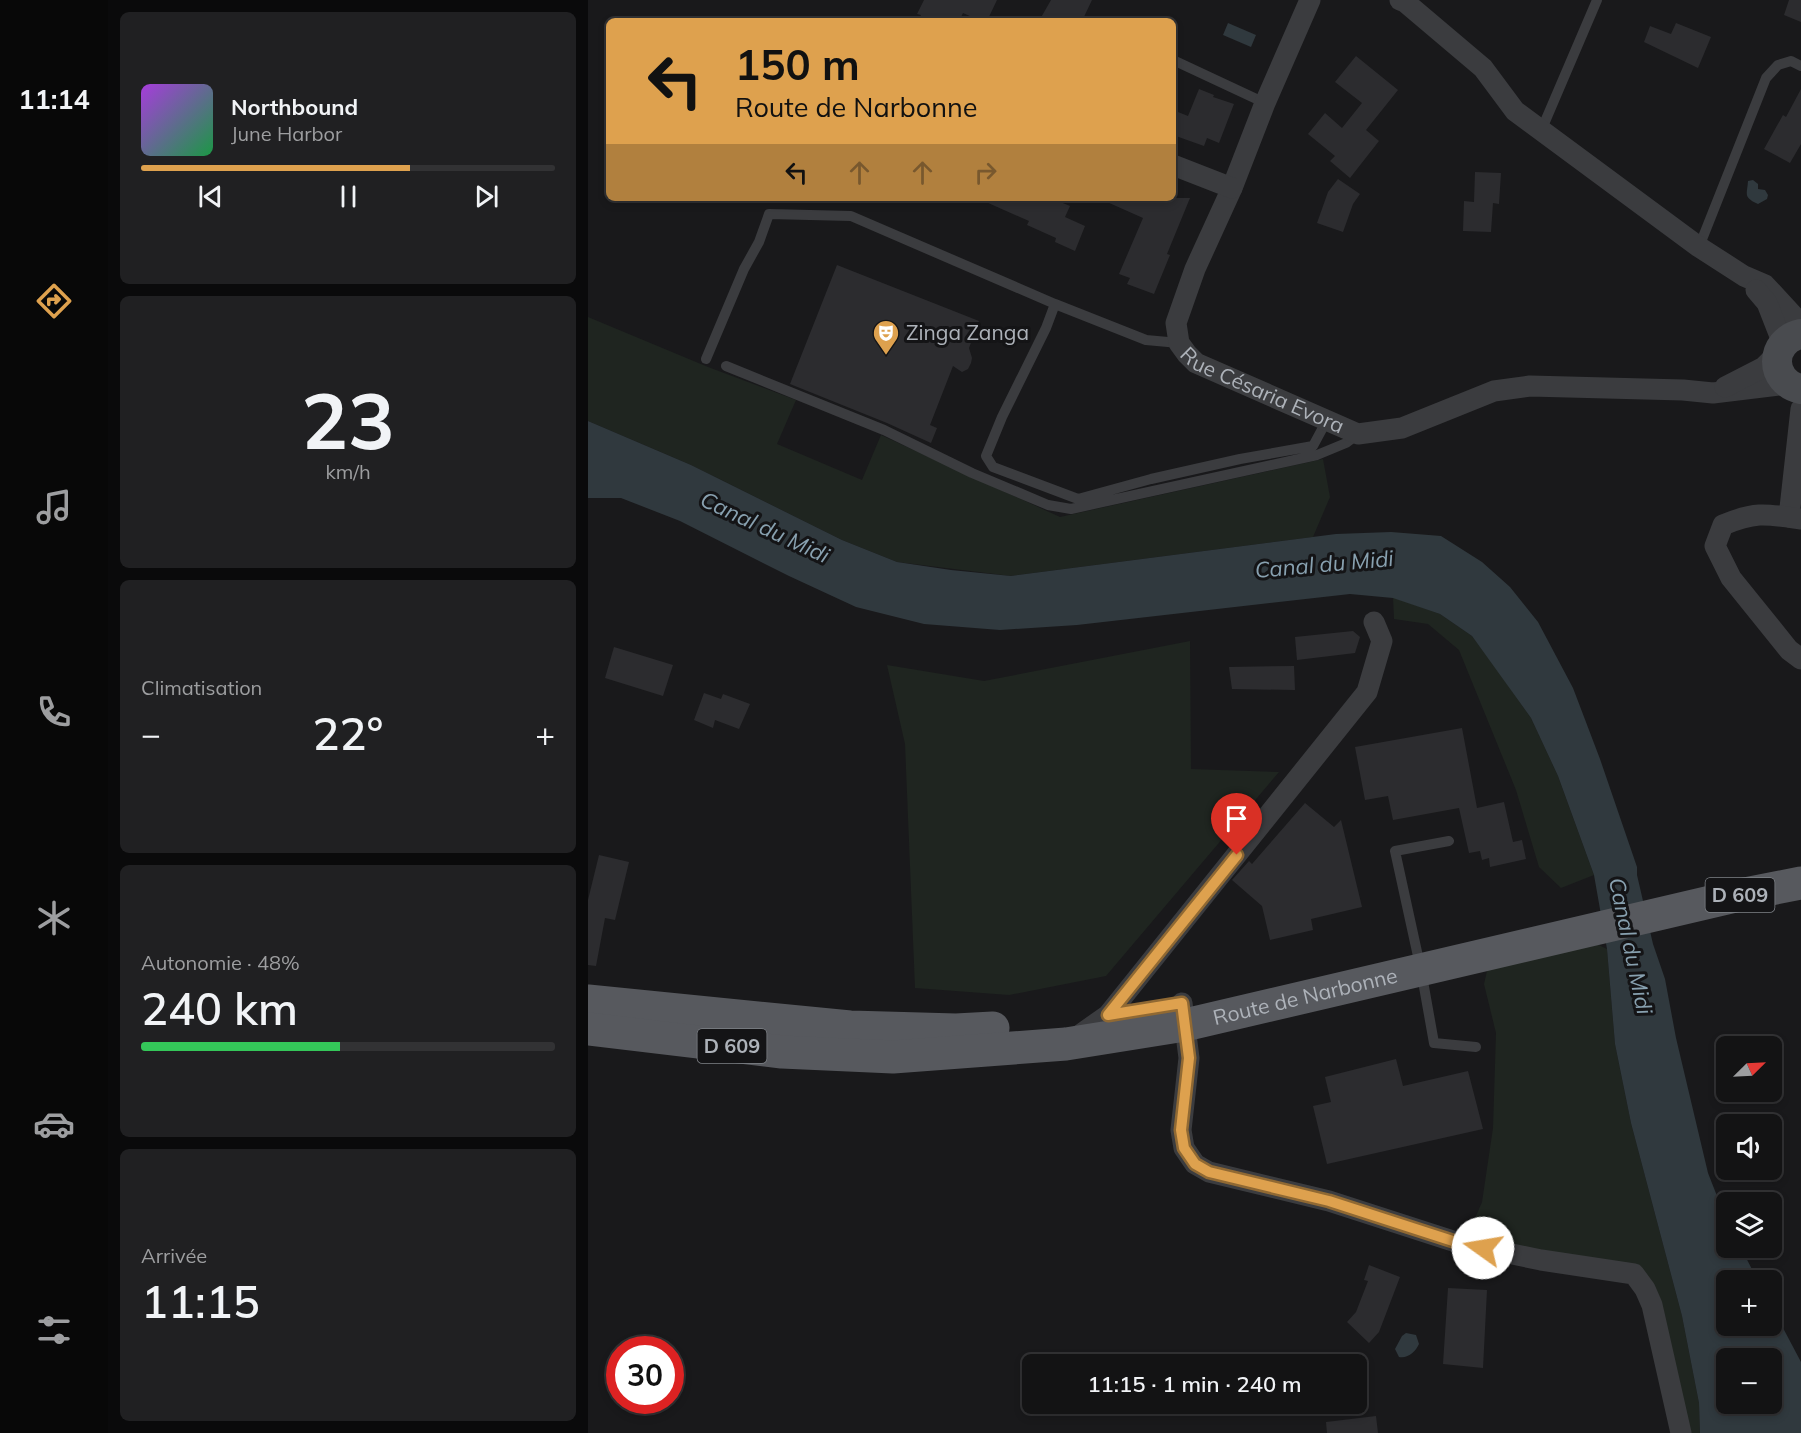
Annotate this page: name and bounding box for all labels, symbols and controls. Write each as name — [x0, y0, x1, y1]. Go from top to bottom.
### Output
text: 150 m — [735, 38, 860, 91]
icon: left — [636, 42, 714, 120]
text: 11:14 — [18, 82, 90, 116]
text: Route de Narbonne — [735, 90, 977, 124]
text: Northbound — [231, 93, 358, 121]
text: June Harbor — [231, 121, 342, 146]
icon: left — [780, 156, 813, 189]
icon: ahead — [843, 156, 876, 189]
icon: ahead — [906, 156, 939, 189]
icon: right — [969, 156, 1002, 189]
icon: previous — [194, 180, 227, 213]
icon: pause — [332, 180, 365, 213]
icon: next — [470, 180, 503, 213]
icon: directions — [33, 280, 75, 322]
theatre icon: Zinga Zanga — [871, 318, 901, 356]
place label: Zinga Zanga — [906, 319, 1029, 345]
street label: Rue Césaria Evora — [1175, 341, 1349, 438]
text: 23 — [301, 371, 395, 469]
text: km/h — [325, 459, 371, 484]
water label: Canal du Midi — [696, 485, 835, 569]
icon: music — [33, 486, 75, 528]
water label: Canal du Midi — [1253, 544, 1395, 584]
text: Climatisation — [141, 675, 262, 700]
icon: phone — [33, 691, 75, 733]
text: 22° — [313, 705, 383, 761]
text: − — [141, 713, 161, 754]
text: + — [535, 713, 555, 754]
pin — [1211, 793, 1262, 855]
icon: arrive — [1220, 802, 1253, 835]
water label: Canal du Midi — [1603, 875, 1659, 1018]
road number: D 609 — [1706, 878, 1774, 912]
icon: climate — [33, 897, 75, 939]
text: Autonomie · 48% — [141, 950, 300, 975]
street label: Route de Narbonne — [1210, 962, 1400, 1030]
text: 240 km — [141, 980, 298, 1036]
road number: D 609 — [698, 1029, 766, 1063]
north arrow — [1716, 1036, 1782, 1102]
map controls — [1716, 1036, 1782, 1414]
icon: car — [33, 1103, 75, 1145]
button: sound — [1716, 1114, 1782, 1180]
button: layers — [1716, 1192, 1782, 1258]
position arrow — [1451, 1216, 1515, 1280]
text: Arrivée — [141, 1243, 207, 1268]
button: + — [1716, 1270, 1782, 1336]
text: 11:15 — [141, 1273, 260, 1329]
icon: filters — [33, 1309, 75, 1351]
speed limit sign: 30 — [606, 1336, 684, 1414]
button: − — [1716, 1348, 1782, 1414]
text: 11:15 · 1 min · 240 m — [1087, 1370, 1302, 1398]

